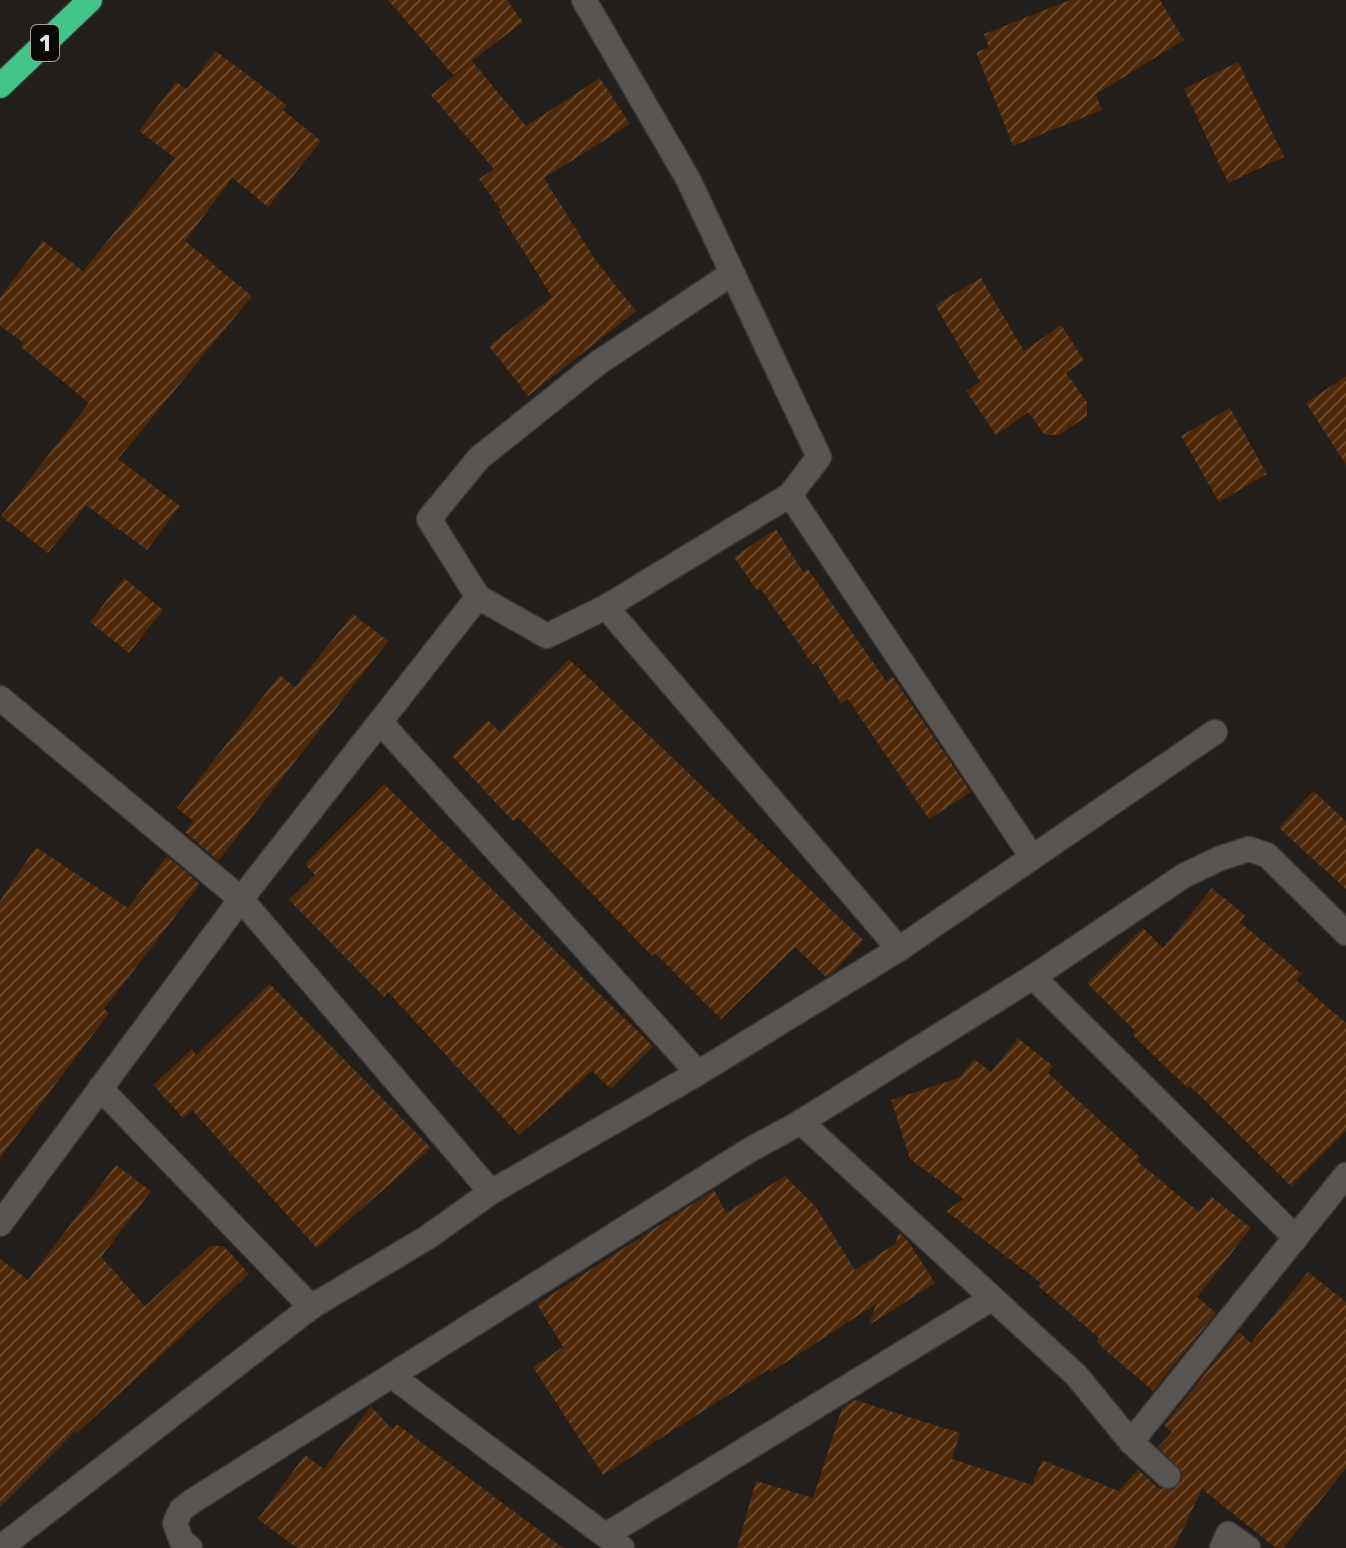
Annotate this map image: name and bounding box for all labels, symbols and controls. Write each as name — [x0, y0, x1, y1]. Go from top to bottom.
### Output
road number: 1 — [31, 25, 59, 61]

